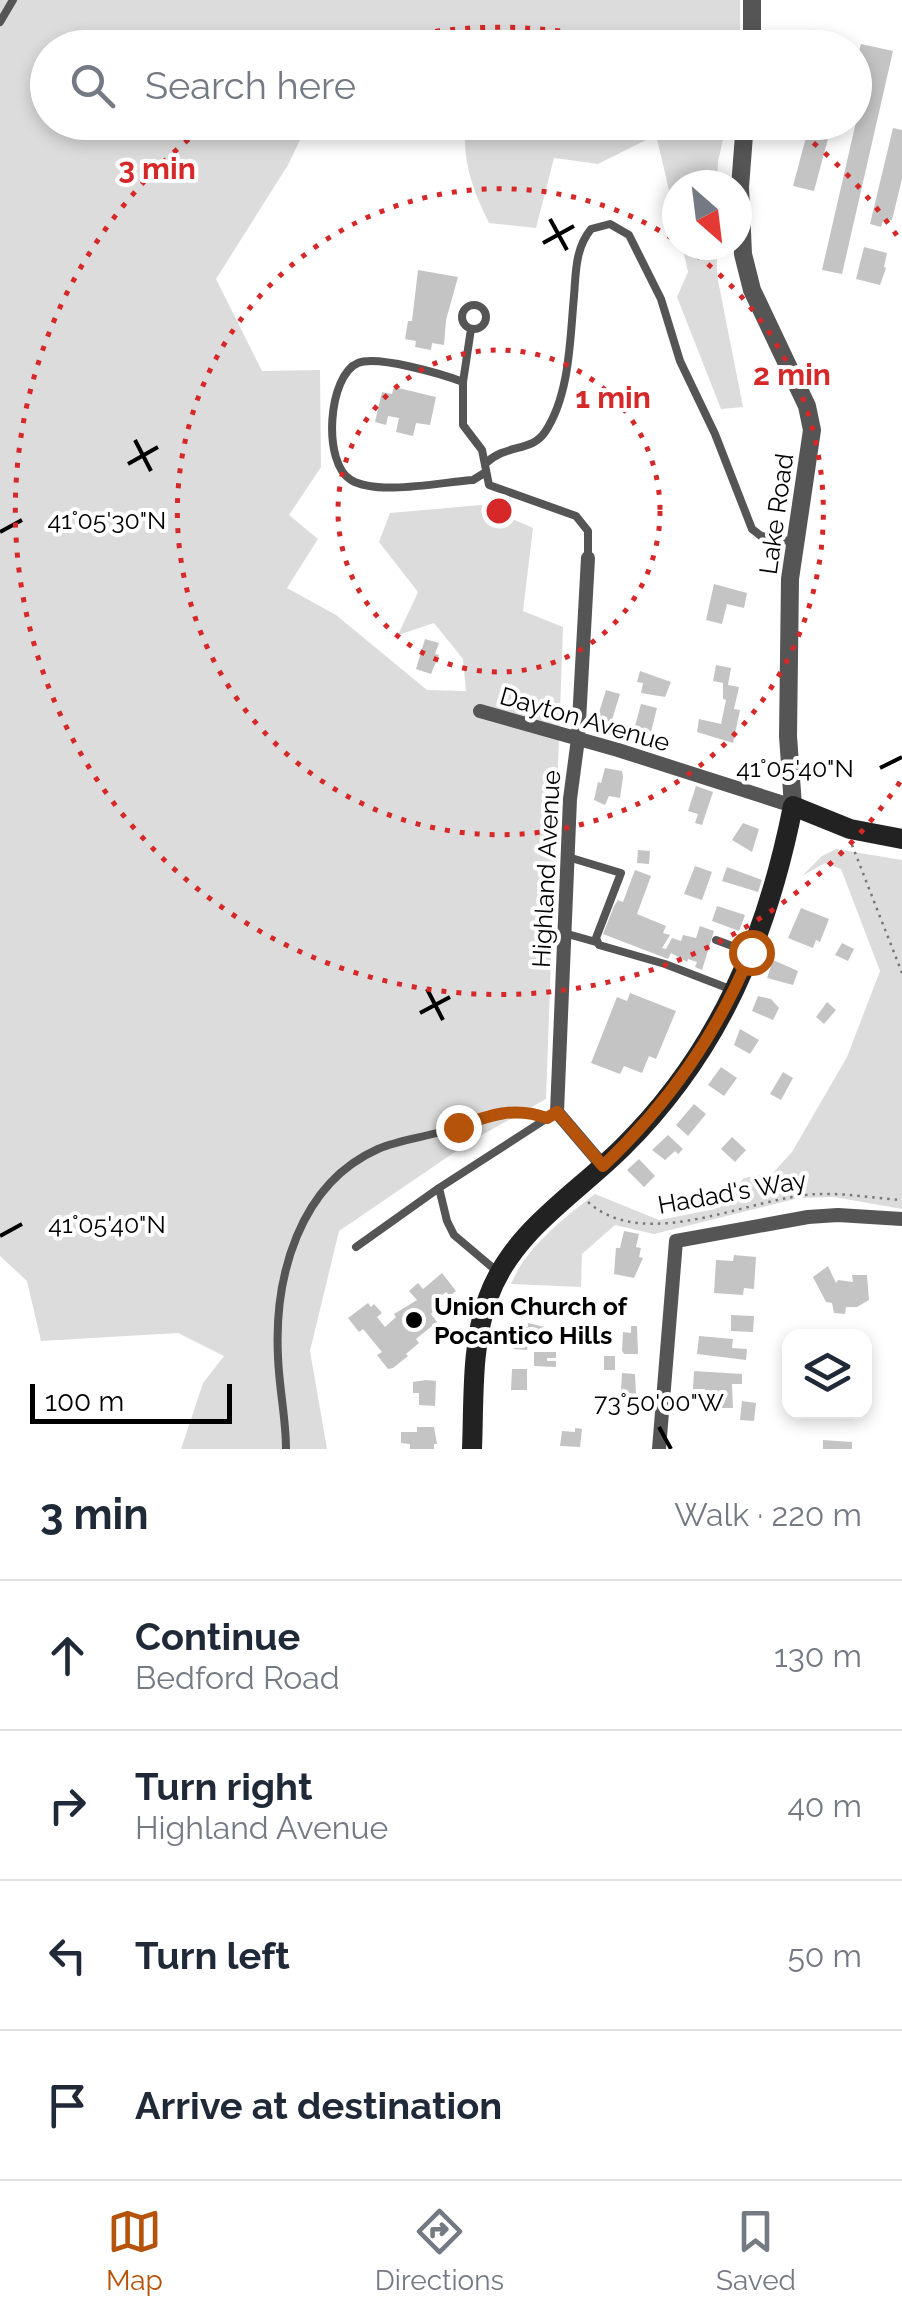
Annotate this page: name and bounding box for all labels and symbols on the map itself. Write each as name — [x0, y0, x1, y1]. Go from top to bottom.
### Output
text: 3 min — [118, 151, 196, 186]
north arrow — [662, 170, 752, 260]
text: 2 min — [753, 357, 831, 392]
text: 1 min — [575, 380, 651, 415]
street label: Lake Road — [753, 452, 799, 576]
centre of rings — [481, 493, 517, 529]
text: 41°05'30"N — [48, 505, 166, 535]
street label: Dayton Avenue — [497, 680, 673, 758]
text: 41°05'40"N — [736, 753, 854, 783]
street label: Highland Avenue — [526, 769, 566, 969]
route start — [729, 930, 775, 976]
route end — [436, 1105, 482, 1151]
street label: Hadad's Way — [655, 1164, 809, 1220]
text: 41°05'40"N — [48, 1209, 166, 1239]
place label: Union Church of Pocantico Hills — [434, 1291, 628, 1350]
marker: Union Church of Pocantico Hills — [403, 1309, 425, 1331]
scale bar — [30, 1379, 232, 1424]
text: 73°50'00"W — [594, 1387, 724, 1417]

